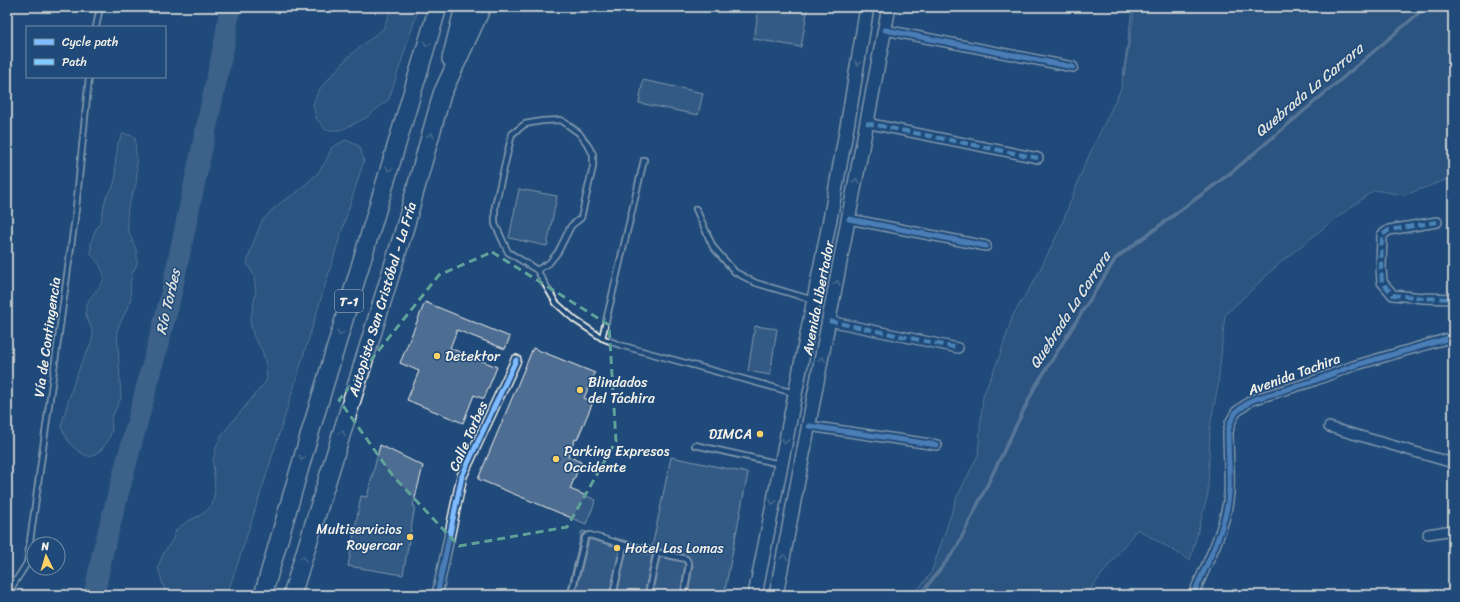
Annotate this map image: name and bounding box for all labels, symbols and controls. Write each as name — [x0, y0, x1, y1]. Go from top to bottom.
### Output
legend — [26, 26, 166, 78]
text: Cycle path — [62, 31, 118, 53]
water label: Quebrada La Carrora — [1249, 35, 1371, 144]
one-way arrow — [423, 41, 432, 48]
text: Path — [62, 51, 87, 73]
one-way arrow — [854, 60, 863, 66]
one-way arrow — [426, 131, 435, 138]
one-way arrow — [385, 165, 394, 172]
one-way arrow — [851, 178, 860, 184]
street label: Autopista San Cristóbal - La Fría — [341, 199, 424, 401]
street label: Avenida Libertador — [795, 237, 842, 358]
water label: Quebrada La Carrora — [1022, 244, 1119, 374]
water label: Río Torbes — [148, 265, 189, 337]
street label: Vía de Contingencia — [27, 275, 68, 399]
one-way arrow — [832, 280, 840, 286]
road number: T-1 — [335, 290, 363, 312]
one-way arrow — [336, 330, 345, 337]
place label: Detektor — [445, 344, 501, 369]
street label: Avenida Tachira — [1243, 346, 1344, 403]
marker: Detektor — [432, 351, 442, 361]
one-way arrow — [818, 356, 826, 362]
place label: Blindados del Táchira — [588, 370, 656, 411]
marker: Blindados del Táchira — [575, 385, 585, 395]
street label: Calle Torbes — [442, 396, 495, 475]
place label: DIMCA — [709, 422, 752, 447]
marker: DIMCA — [755, 429, 765, 439]
one-way arrow — [337, 430, 346, 437]
one-way arrow — [781, 438, 789, 444]
place label: Parking Expresos Occidente — [564, 439, 670, 480]
marker: Parking Expresos Occidente — [551, 454, 561, 464]
one-way arrow — [299, 455, 307, 461]
one-way arrow — [769, 499, 778, 505]
place label: Multiservicios Royercar — [316, 517, 403, 558]
marker: Multiservicios Royercar — [405, 532, 415, 542]
north arrow — [26, 536, 66, 576]
place label: Hotel Las Lomas — [625, 536, 724, 561]
text: N — [40, 537, 50, 556]
marker: Hotel Las Lomas — [612, 543, 622, 553]
one-way arrow — [299, 554, 307, 561]
one-way arrow — [779, 554, 788, 560]

